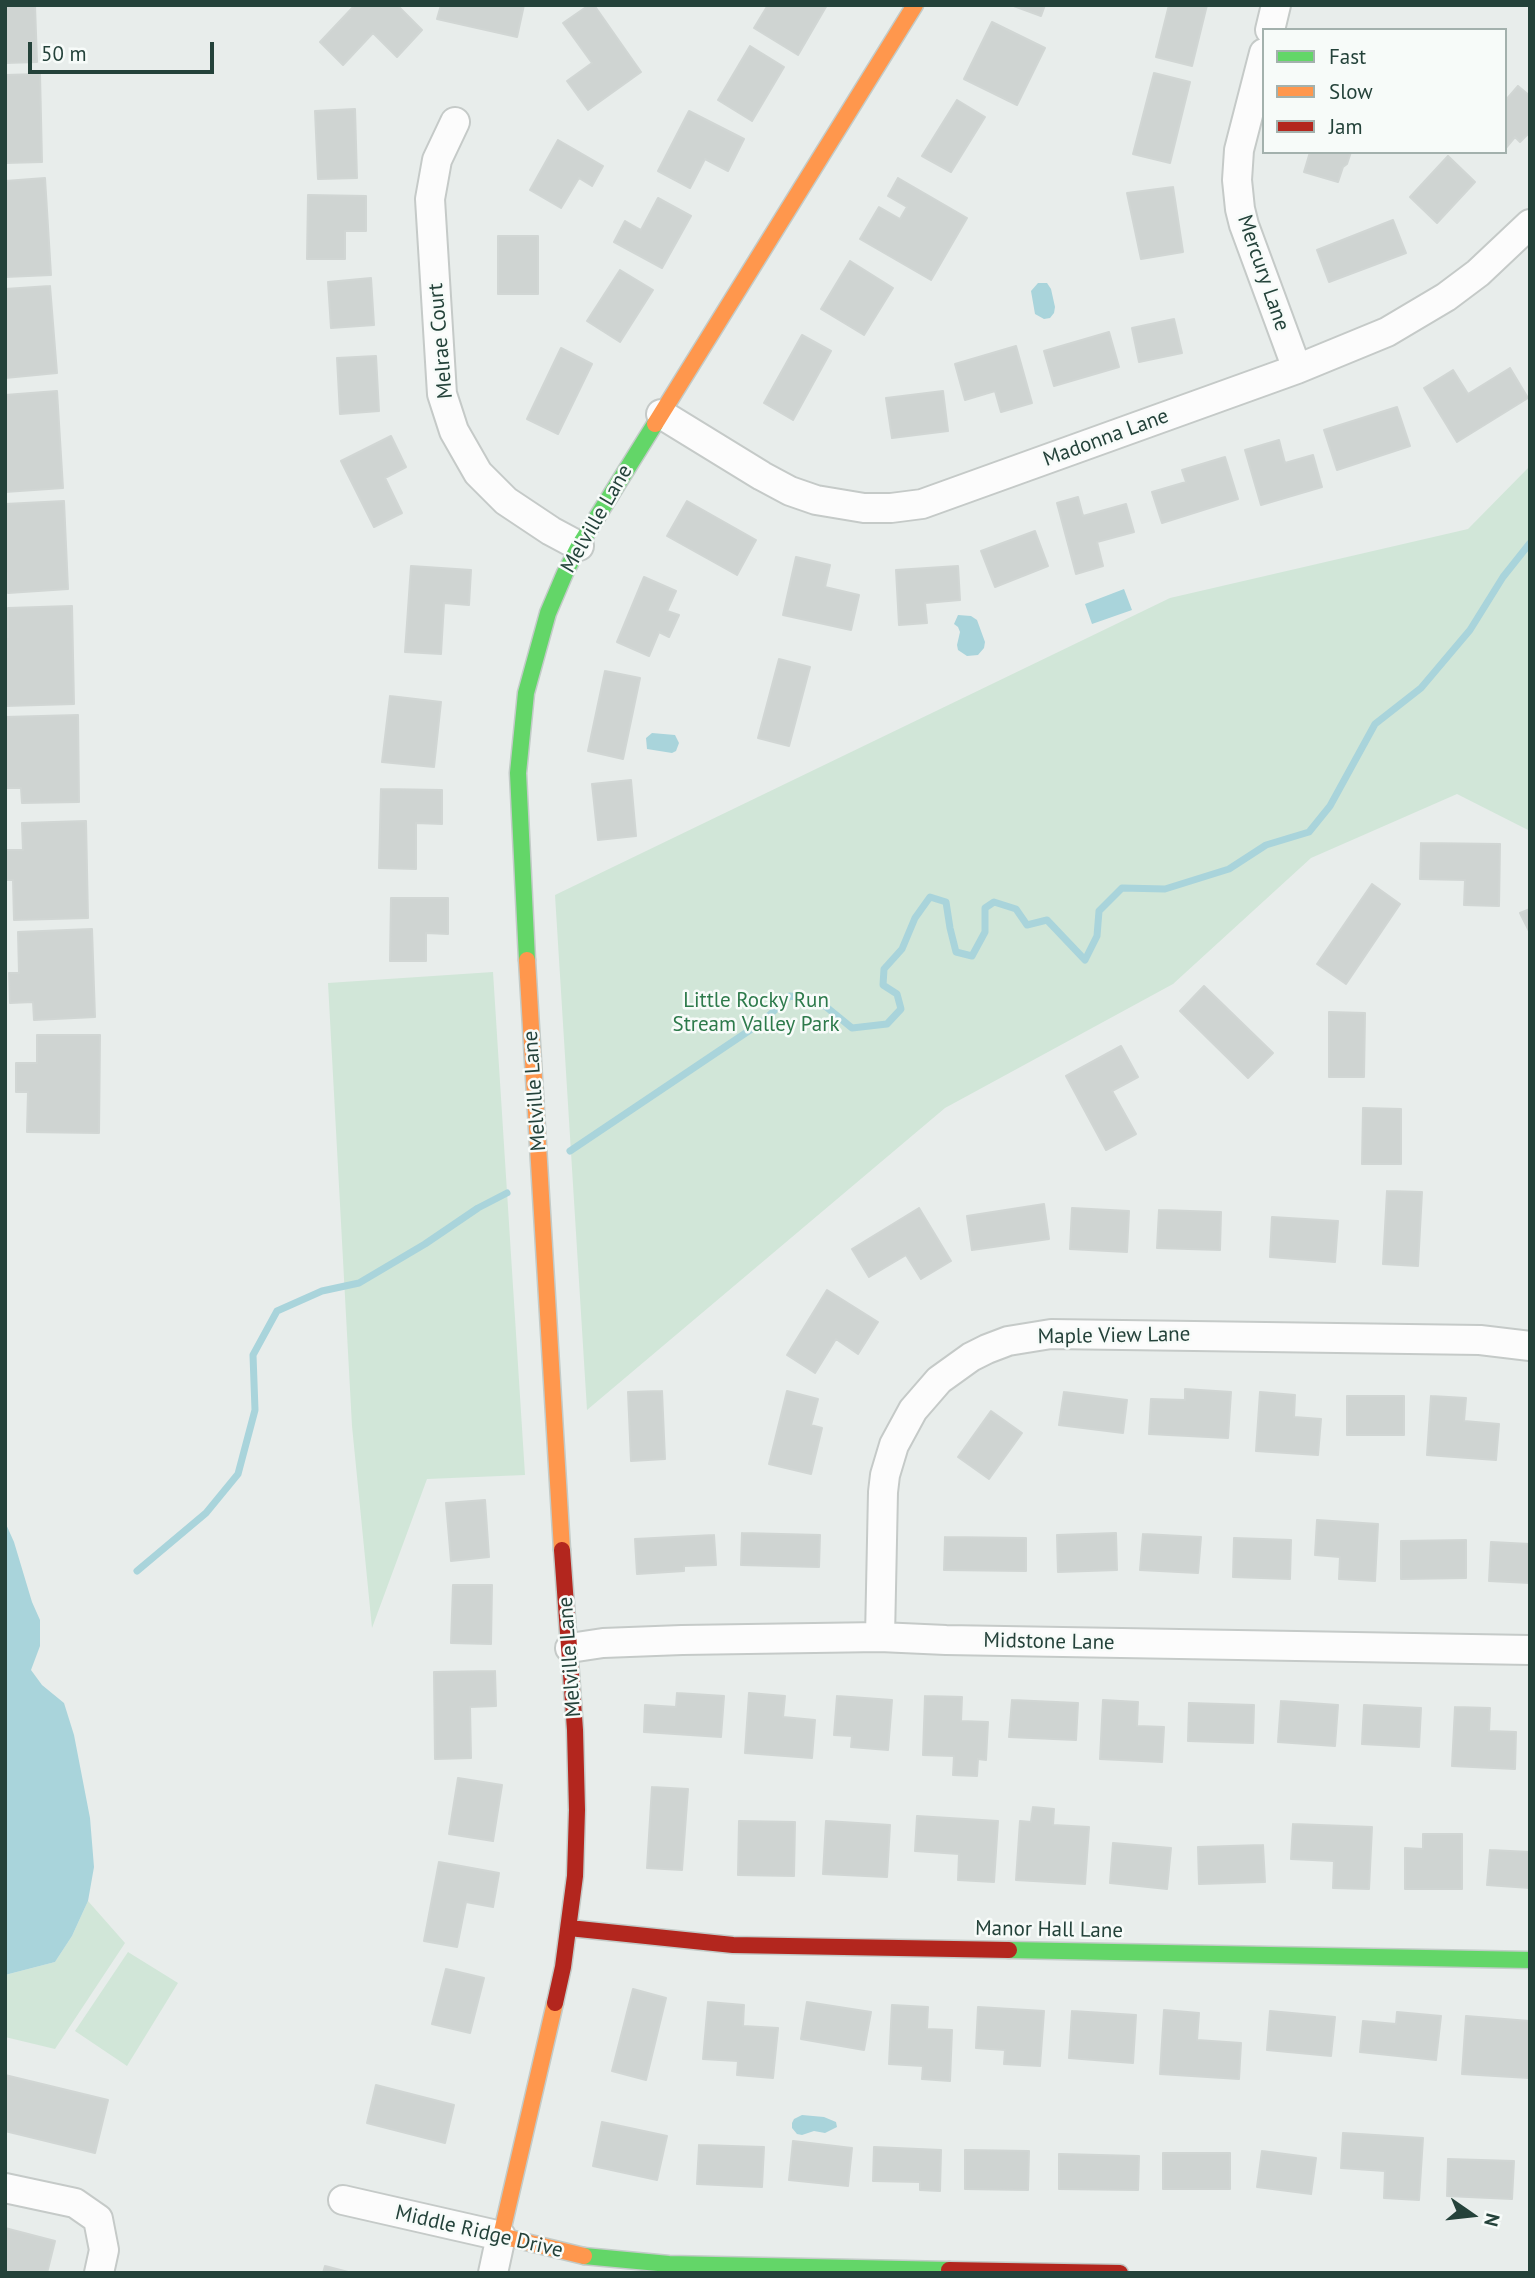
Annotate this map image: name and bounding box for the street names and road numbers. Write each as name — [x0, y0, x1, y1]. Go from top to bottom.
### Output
street label: Mercury Lane — [1231, 212, 1295, 334]
street label: Melrae Court — [423, 282, 459, 400]
street label: Madonna Lane — [1040, 404, 1172, 472]
street label: Melville Lane — [556, 460, 638, 578]
street label: Melville Lane — [518, 1030, 552, 1152]
street label: Maple View Lane — [1037, 1322, 1191, 1350]
street label: Melville Lane — [553, 1596, 587, 1718]
street label: Midstone Lane — [983, 1628, 1115, 1656]
street label: Manor Hall Lane — [975, 1916, 1123, 1944]
street label: Middle Ridge Drive — [393, 2200, 565, 2264]

